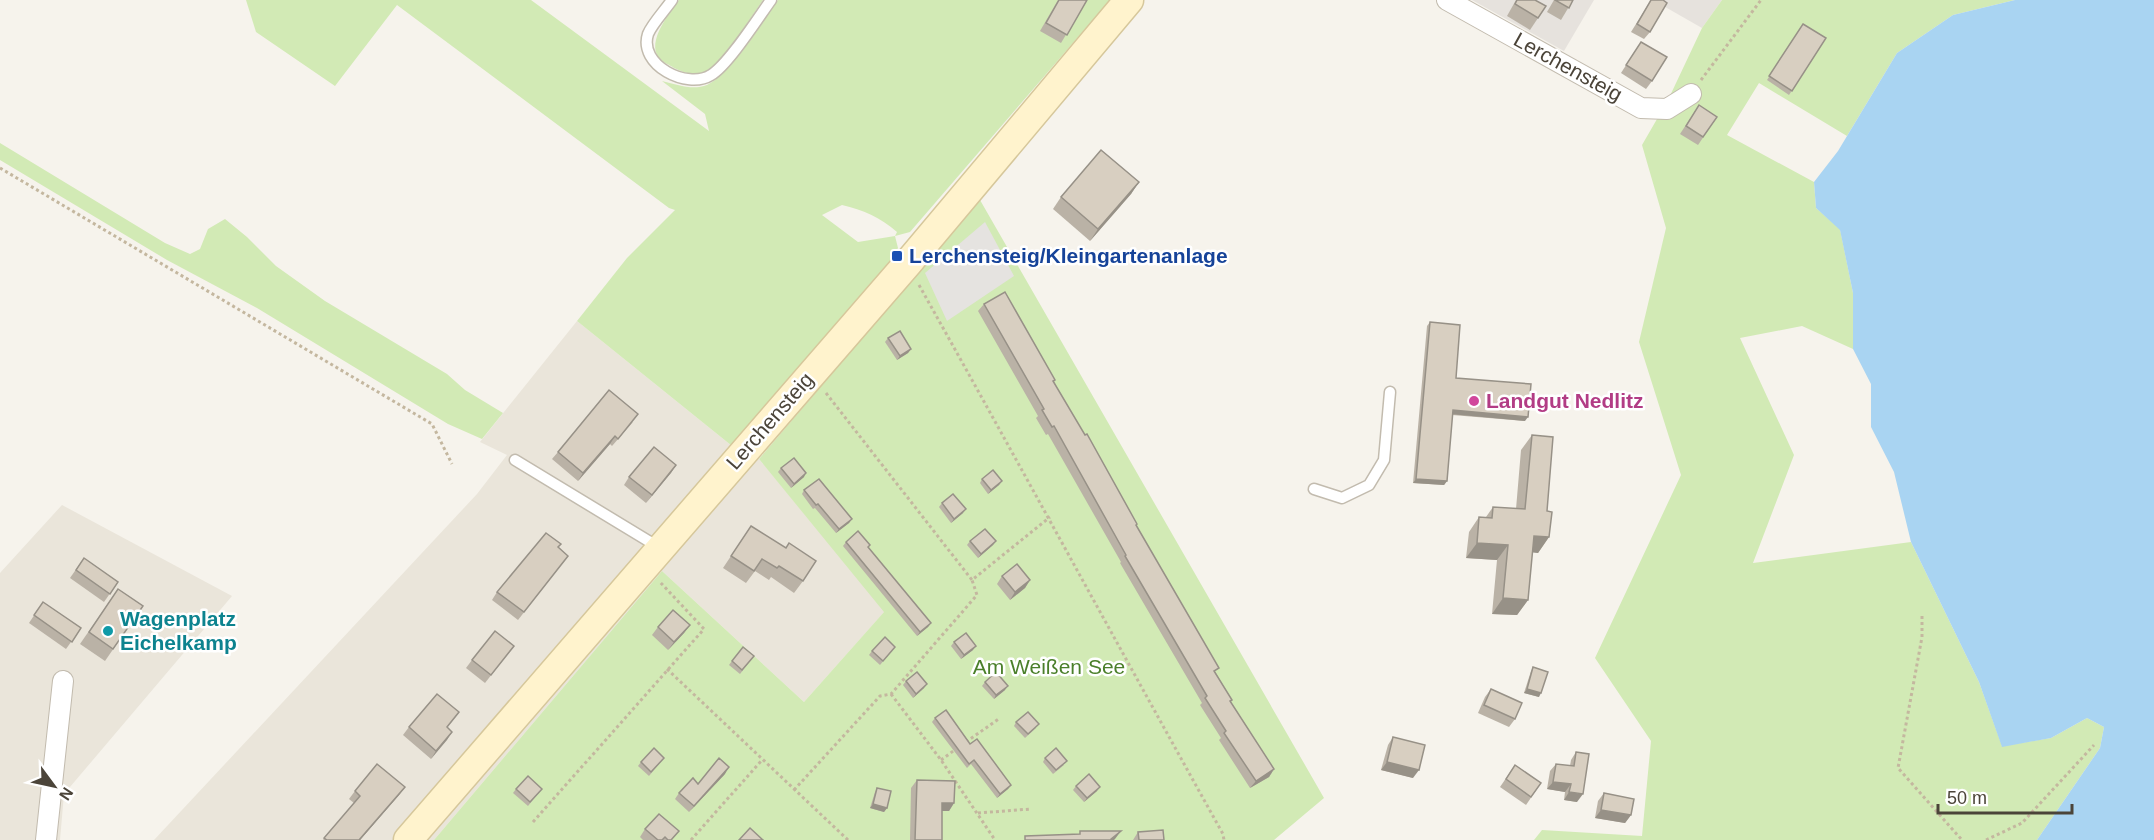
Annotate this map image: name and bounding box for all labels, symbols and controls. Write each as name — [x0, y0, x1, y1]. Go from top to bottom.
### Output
street label: Lerchensteig — [1510, 27, 1626, 106]
place label: Lerchensteig/Kleingartenanlage — [909, 244, 1228, 267]
marker: Lerchensteig/Kleingartenanlage — [890, 249, 904, 263]
street label: Lerchensteig — [721, 368, 818, 474]
place label: Landgut Nedlitz — [1486, 389, 1643, 412]
marker: Landgut Nedlitz — [1467, 394, 1481, 408]
place label: Wagenplatz Eichelkamp — [120, 607, 237, 654]
marker: Wagenplatz Eichelkamp — [101, 624, 115, 638]
park label: Am Weißen See — [973, 655, 1125, 678]
north arrow — [24, 756, 84, 816]
scale bar — [1938, 777, 2072, 815]
text: N — [56, 784, 76, 803]
text: 50 m — [1947, 788, 1987, 808]

